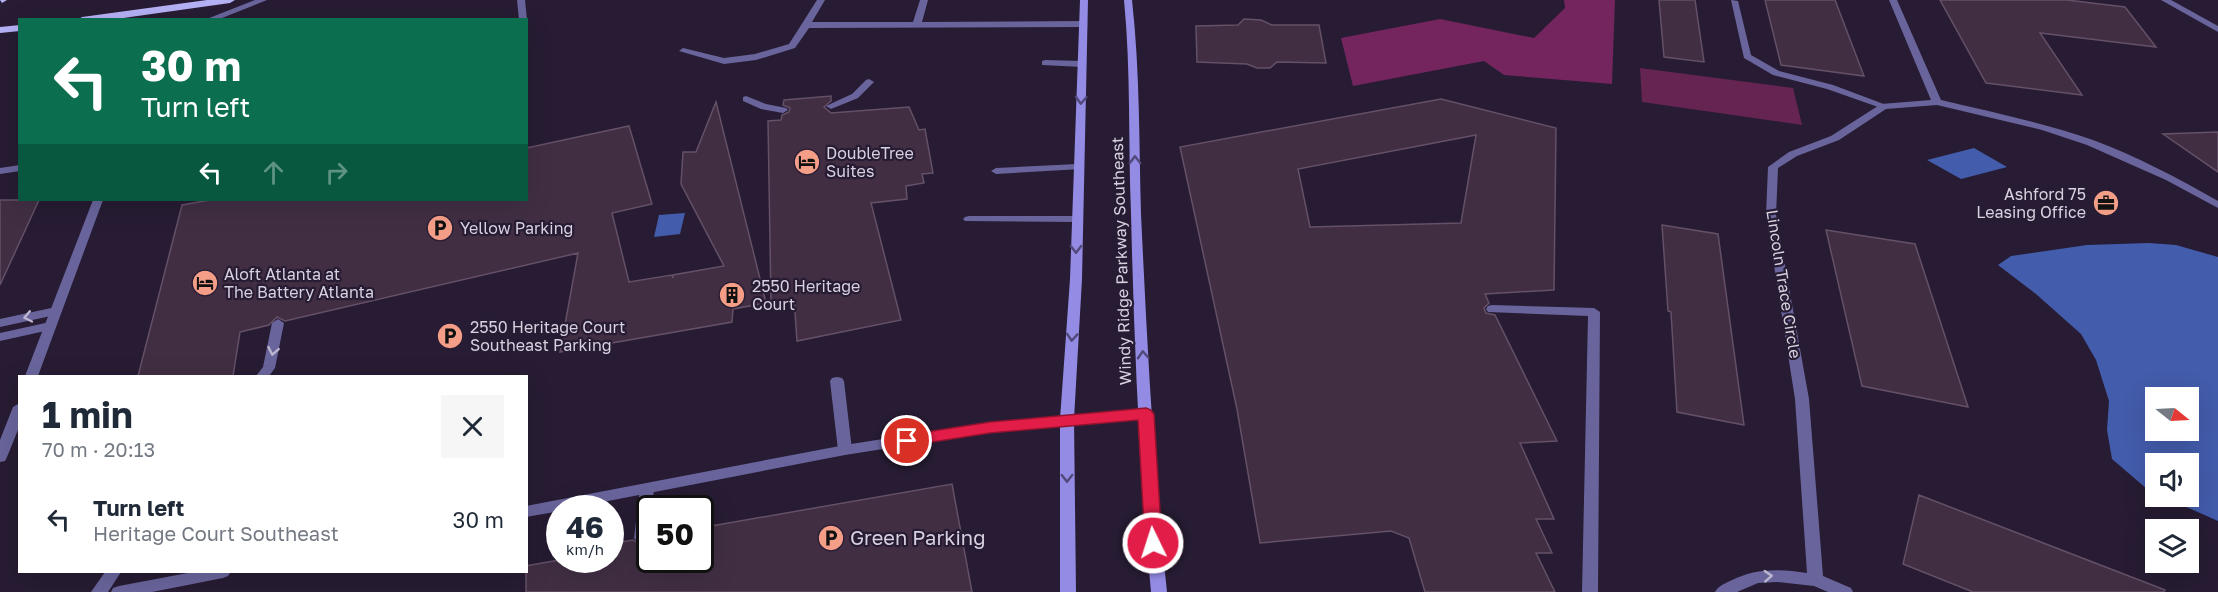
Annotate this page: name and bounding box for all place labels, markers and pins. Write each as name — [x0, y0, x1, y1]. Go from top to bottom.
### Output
place label: DoubleTree Suites — [826, 143, 914, 181]
hotel icon: DoubleTree Suites — [792, 147, 822, 177]
place label: Ashford 75 Leasing Office — [1976, 184, 2086, 222]
office icon: Ashford 75 Leasing Office — [2091, 188, 2121, 218]
parking icon: Yellow Parking — [425, 213, 455, 243]
place label: Yellow Parking — [460, 218, 573, 238]
place label: Aloft Atlanta at The Battery Atlanta — [224, 264, 374, 302]
hotel icon: Aloft Atlanta at The Battery Atlanta — [190, 268, 220, 298]
place label: 2550 Heritage Court — [752, 276, 860, 314]
building icon: 2550 Heritage Court — [717, 280, 747, 310]
place label: 2550 Heritage Court Southeast Parking — [470, 317, 625, 355]
parking icon: 2550 Heritage Court Southeast Parking — [435, 321, 465, 351]
pin — [881, 415, 932, 466]
parking icon: Green Parking — [816, 523, 846, 553]
place label: Green Parking — [850, 525, 985, 549]

